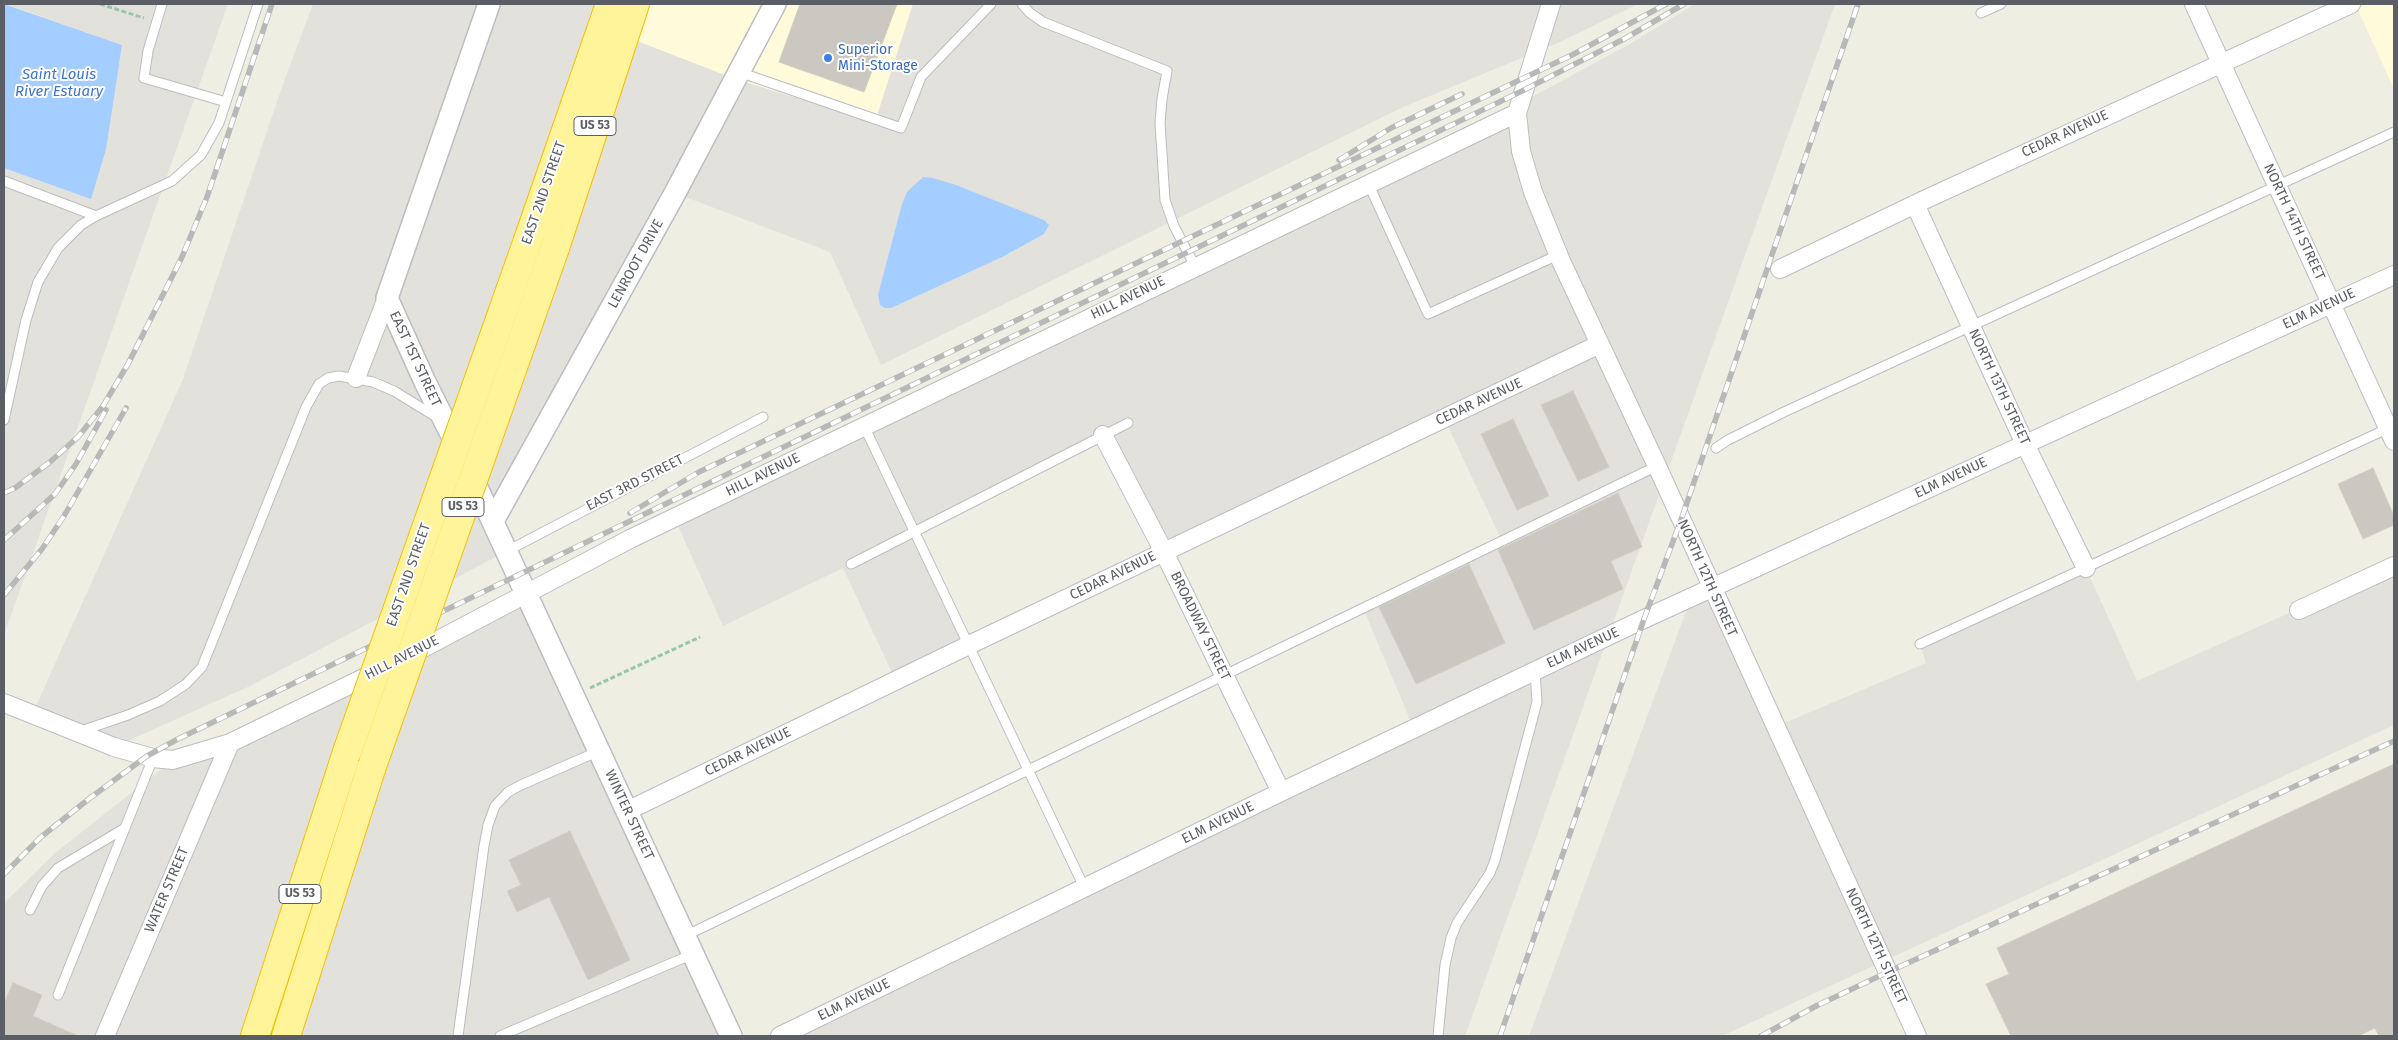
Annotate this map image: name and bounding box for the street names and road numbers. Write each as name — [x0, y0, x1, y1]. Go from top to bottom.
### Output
street label: CEDAR AVENUE — [2019, 107, 2111, 161]
road number: US 53 — [574, 116, 616, 136]
street label: EAST 2ND STREET — [518, 139, 570, 247]
street label: NORTH 14TH STREET — [2260, 161, 2328, 283]
street label: LENROOT DRIVE — [605, 217, 667, 311]
street label: HILL AVENUE — [1088, 273, 1168, 323]
street label: ELM AVENUE — [2280, 285, 2358, 333]
street label: EAST 1ST STREET — [386, 309, 444, 409]
street label: NORTH 13TH STREET — [1965, 326, 2033, 448]
street label: CEDAR AVENUE — [1433, 375, 1525, 429]
street label: HILL AVENUE — [723, 450, 803, 500]
street label: EAST 3RD STREET — [583, 451, 687, 515]
street label: ELM AVENUE — [1912, 454, 1990, 502]
road number: US 53 — [442, 498, 484, 516]
street label: NORTH 12TH STREET — [1674, 517, 1740, 639]
street label: EAST 2ND STREET — [383, 521, 435, 629]
street label: CEDAR AVENUE — [1067, 548, 1159, 604]
street label: BROADWAY STREET — [1166, 569, 1234, 683]
street label: ELM AVENUE — [1544, 624, 1622, 672]
street label: HILL AVENUE — [362, 632, 442, 684]
street label: CEDAR AVENUE — [702, 724, 794, 780]
street label: WINTER STREET — [601, 767, 657, 863]
street label: ELM AVENUE — [1179, 798, 1257, 848]
street label: WATER STREET — [141, 845, 193, 935]
road number: US 53 — [279, 884, 321, 904]
street label: NORTH 12TH STREET — [1842, 885, 1910, 1007]
street label: ELM AVENUE — [815, 975, 893, 1025]

